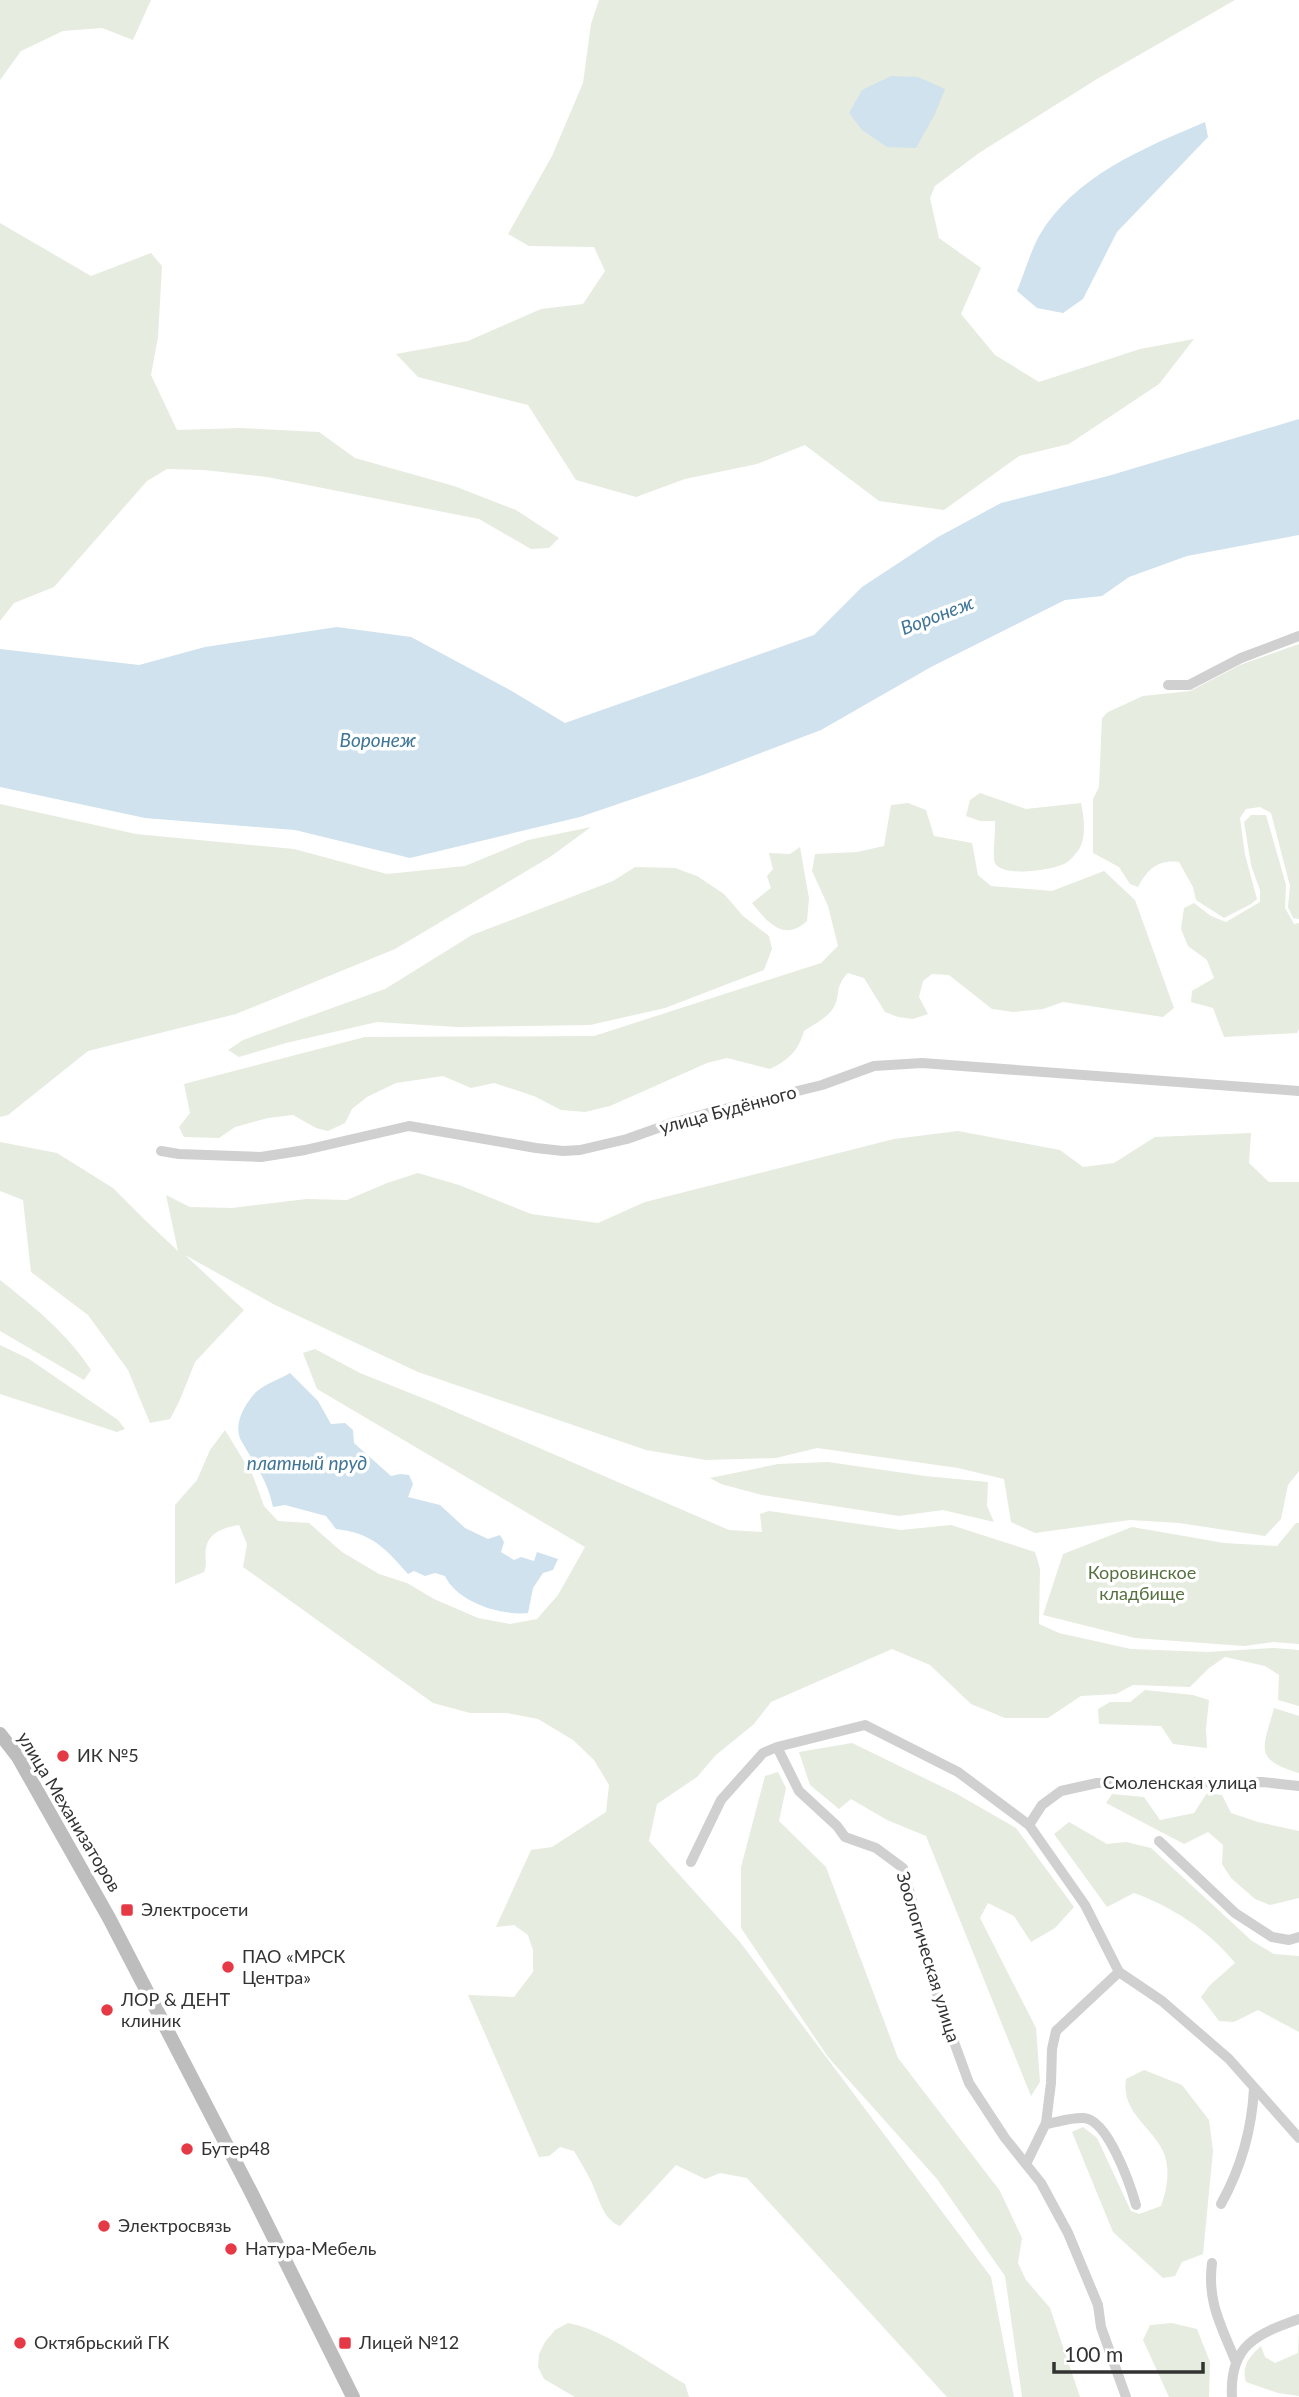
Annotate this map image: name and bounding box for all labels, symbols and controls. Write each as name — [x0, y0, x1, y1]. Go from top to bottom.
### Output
water label: Воронеж — [897, 590, 977, 639]
water label: Воронеж — [340, 728, 417, 751]
street label: улица Будённого — [657, 1080, 799, 1138]
water label: платный пруд — [247, 1451, 367, 1474]
park label: Коровинское кладбище — [1088, 1561, 1196, 1604]
street label: улица Механизаторов — [13, 1727, 126, 1896]
place label: ИК №5 — [77, 1744, 139, 1766]
marker: ИК №5 — [55, 1748, 71, 1764]
street label: Смоленская улица — [1103, 1771, 1257, 1793]
street label: Зоологическая улица — [893, 1869, 965, 2045]
place label: Электросети — [141, 1898, 248, 1920]
marker: Электросети — [119, 1902, 135, 1918]
place label: ПАО «МРСК Центра» — [242, 1945, 345, 1988]
marker: ПАО «МРСК Центра» — [220, 1959, 236, 1975]
place label: ЛОР & ДЕНТ клиник — [120, 1988, 231, 2031]
marker: ЛОР & ДЕНТ клиник — [99, 2002, 115, 2018]
place label: Бутер48 — [201, 2137, 270, 2159]
marker: Бутер48 — [179, 2141, 195, 2157]
place label: Электросвязь — [118, 2214, 232, 2236]
marker: Электросвязь — [96, 2218, 112, 2234]
place label: Натура-Мебель — [245, 2237, 377, 2259]
marker: Натура-Мебель — [223, 2241, 239, 2257]
scale bar — [1054, 2330, 1203, 2374]
place label: Октябрьский ГК — [34, 2331, 169, 2353]
place label: Лицей №12 — [358, 2331, 459, 2353]
marker: Октябрьский ГК — [12, 2335, 28, 2351]
marker: Лицей №12 — [337, 2335, 353, 2351]
text: 100 m — [1064, 2341, 1123, 2366]

